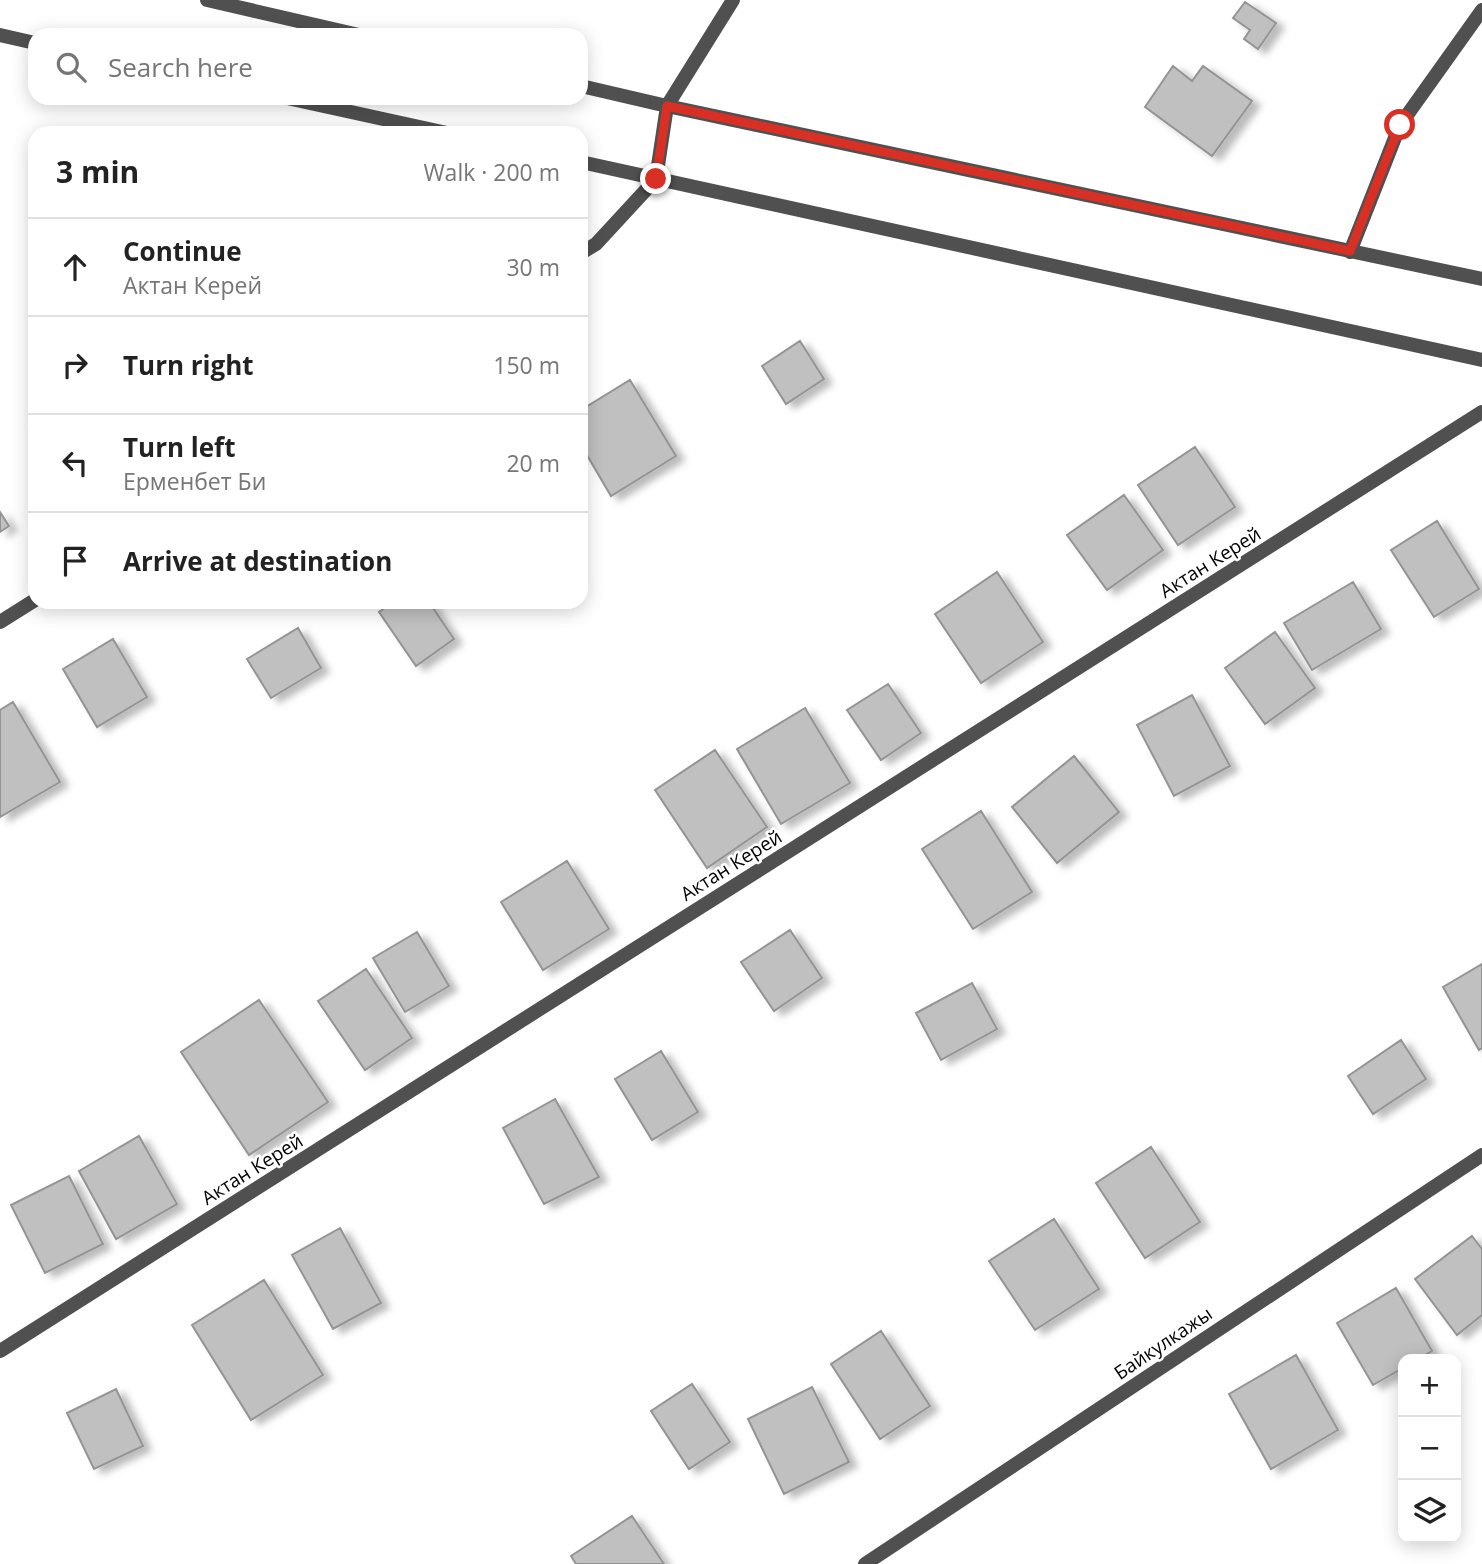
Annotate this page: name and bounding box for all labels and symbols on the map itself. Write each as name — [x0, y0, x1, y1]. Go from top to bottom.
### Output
route start — [1384, 109, 1415, 140]
route end — [640, 163, 671, 194]
street label: Актан Керей — [1154, 521, 1266, 603]
street label: Актан Керей — [675, 824, 787, 906]
street label: Актан Керей — [196, 1128, 308, 1210]
street label: Байкулкажы — [1109, 1301, 1217, 1385]

